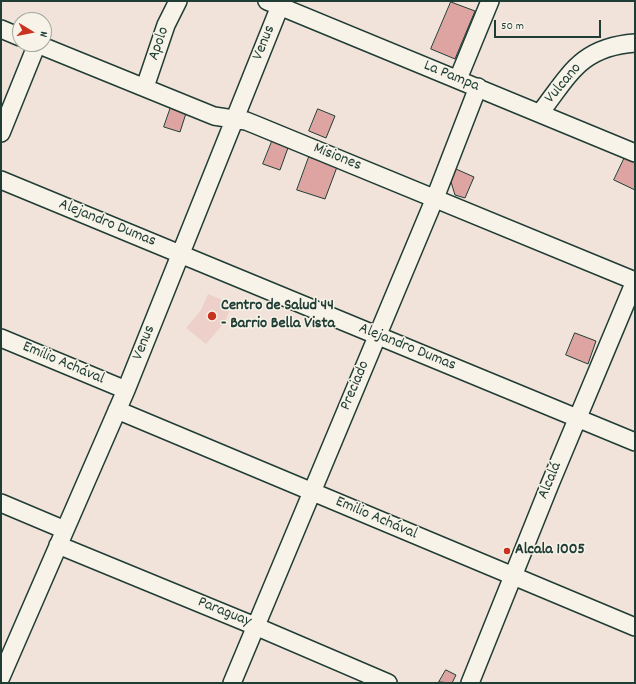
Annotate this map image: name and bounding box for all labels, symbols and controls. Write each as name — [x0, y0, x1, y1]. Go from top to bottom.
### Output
north arrow — [12, 12, 52, 52]
scale bar — [496, 12, 603, 38]
text: 50 m — [501, 18, 524, 35]
street label: Venus — [249, 23, 281, 63]
street label: Apolo — [145, 25, 175, 63]
text: N — [34, 30, 51, 38]
street label: La Pampa — [420, 57, 482, 97]
street label: Vulcano — [542, 60, 586, 108]
street label: Misiones — [310, 140, 364, 176]
street label: Alejandro Dumas — [56, 196, 158, 252]
place label: Centro de Salud 44 - Barrio Bella Vista — [221, 297, 335, 335]
marker: Centro de Salud 44 - Barrio Bella Vista — [206, 310, 218, 322]
street label: Alejandro Dumas — [356, 320, 458, 376]
street label: Venus — [129, 323, 161, 363]
street label: Emilio Achával — [19, 338, 107, 390]
street label: Preciado — [337, 358, 375, 414]
street label: Alcalá — [535, 460, 567, 502]
street label: Emilio Achával — [332, 493, 420, 545]
place label: Alcala 1005 — [515, 541, 585, 561]
marker: Alcala 1005 — [502, 546, 512, 556]
street label: Paraguay — [194, 594, 254, 632]

